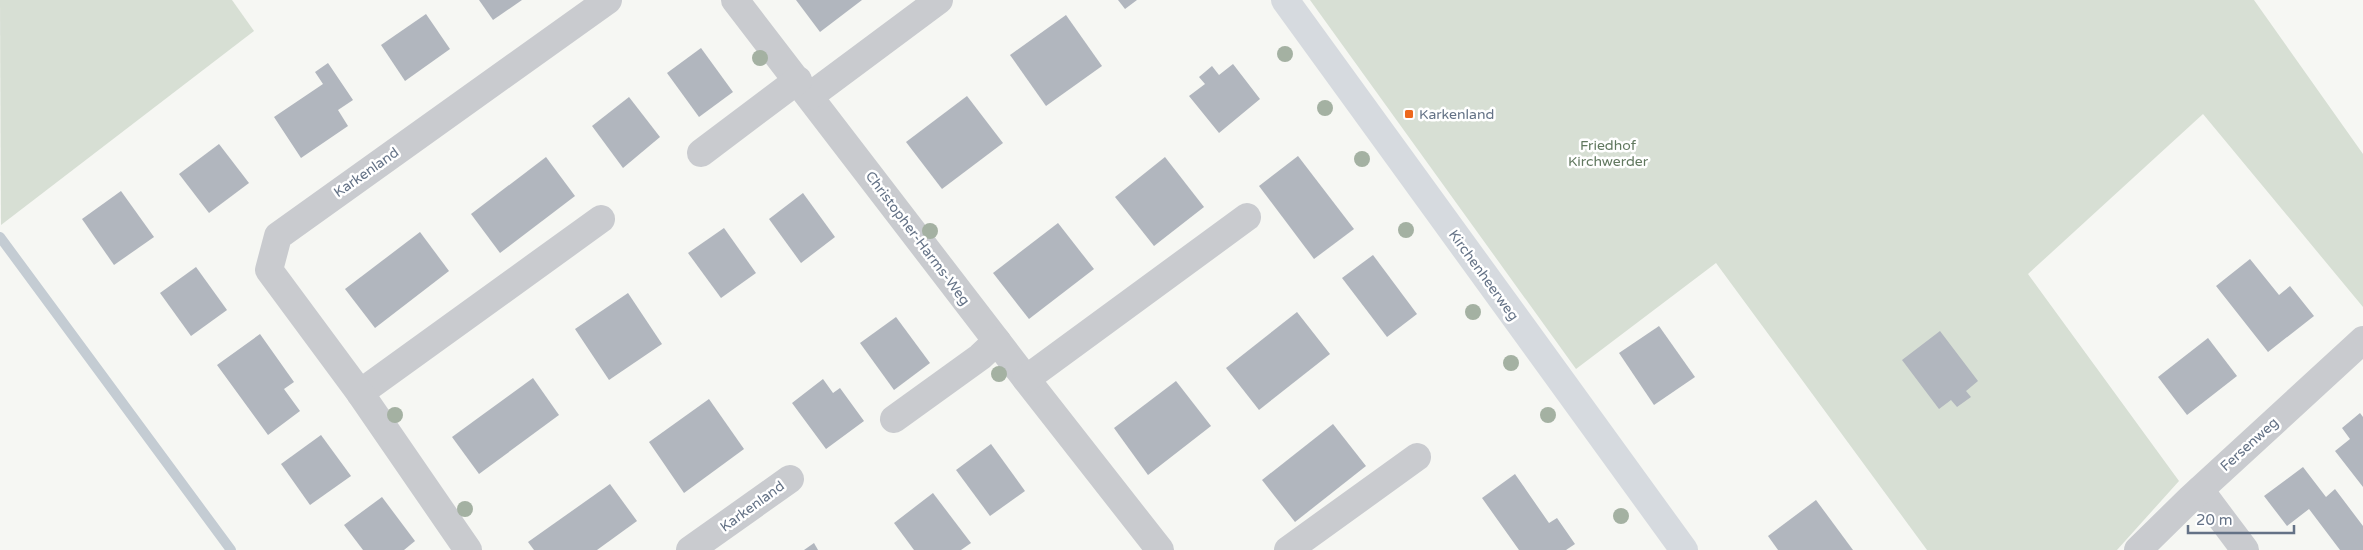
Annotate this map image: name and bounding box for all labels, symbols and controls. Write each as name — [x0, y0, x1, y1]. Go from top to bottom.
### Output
place label: Karkenland — [1419, 106, 1494, 123]
marker: Karkenland — [1403, 108, 1415, 120]
park label: Friedhof Kirchwerder — [1568, 137, 1649, 170]
street label: Karkenland — [331, 144, 402, 201]
street label: Christopher-Harms-Weg — [862, 168, 974, 309]
street label: Kirchenheerweg — [1445, 227, 1522, 324]
street label: Fersenweg — [2217, 414, 2282, 475]
street label: Karkenland — [717, 477, 788, 535]
scale bar — [2188, 502, 2294, 534]
text: 20 m — [2196, 511, 2233, 529]

